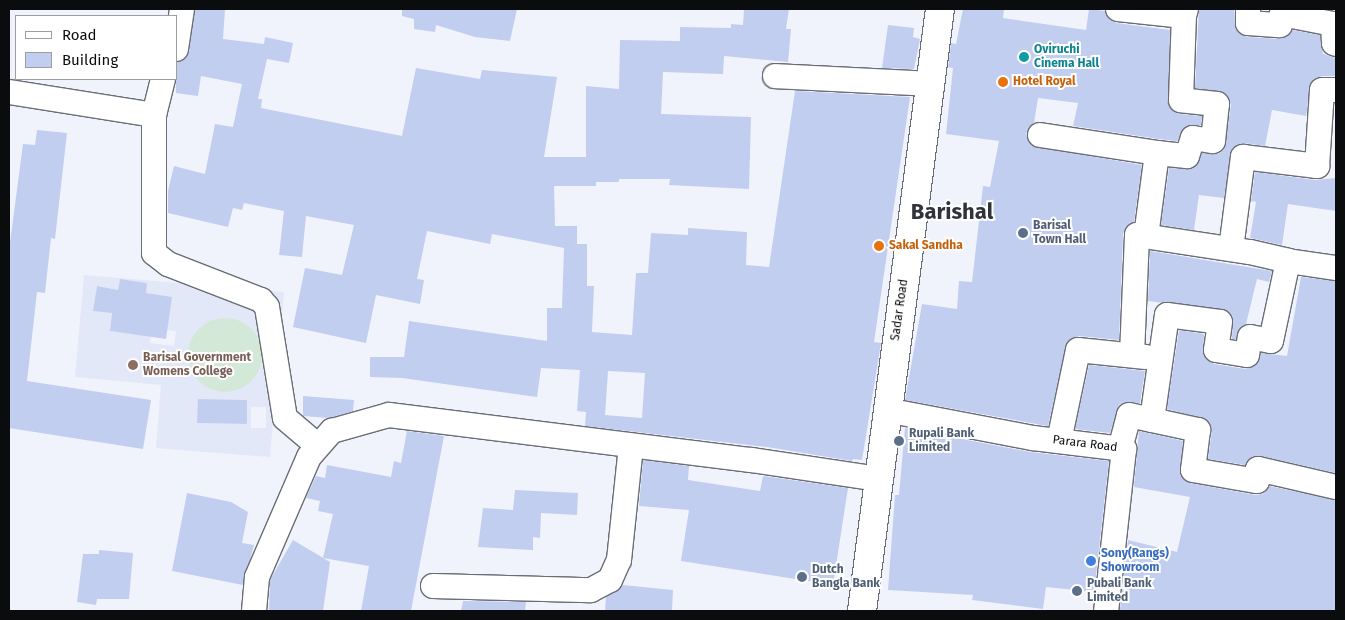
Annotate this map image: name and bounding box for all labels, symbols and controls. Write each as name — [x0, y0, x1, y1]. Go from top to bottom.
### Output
legend — [15, 15, 178, 80]
text: Road — [62, 26, 97, 44]
place label: Oviruchi Cinema Hall — [1034, 43, 1099, 71]
text: Building — [62, 51, 118, 69]
marker: Oviruchi Cinema Hall — [1018, 51, 1030, 63]
place label: Hotel Royal — [1013, 75, 1076, 89]
marker: Hotel Royal — [997, 76, 1009, 88]
district label: Barishal — [911, 199, 993, 225]
place label: Barisal Town Hall — [1033, 219, 1086, 247]
marker: Barisal Town Hall — [1017, 227, 1029, 239]
place label: Sakal Sandha — [889, 239, 963, 253]
marker: Sakal Sandha — [873, 240, 885, 252]
street label: Sadar Road — [889, 278, 911, 342]
place label: Barisal Government Womens College — [143, 351, 251, 379]
marker: Barisal Government Womens College — [127, 359, 139, 371]
place label: Rupali Bank Limited — [909, 427, 974, 455]
street label: Parara Road — [1052, 433, 1118, 455]
marker: Rupali Bank Limited — [893, 435, 905, 447]
place label: Sony(Rangs) Showroom — [1101, 547, 1169, 575]
marker: Sony(Rangs) Showroom — [1085, 555, 1097, 567]
place label: Dutch Bangla Bank — [812, 563, 880, 591]
marker: Dutch Bangla Bank — [796, 571, 808, 583]
place label: Pubali Bank Limited — [1087, 577, 1152, 605]
marker: Pubali Bank Limited — [1071, 585, 1083, 597]

